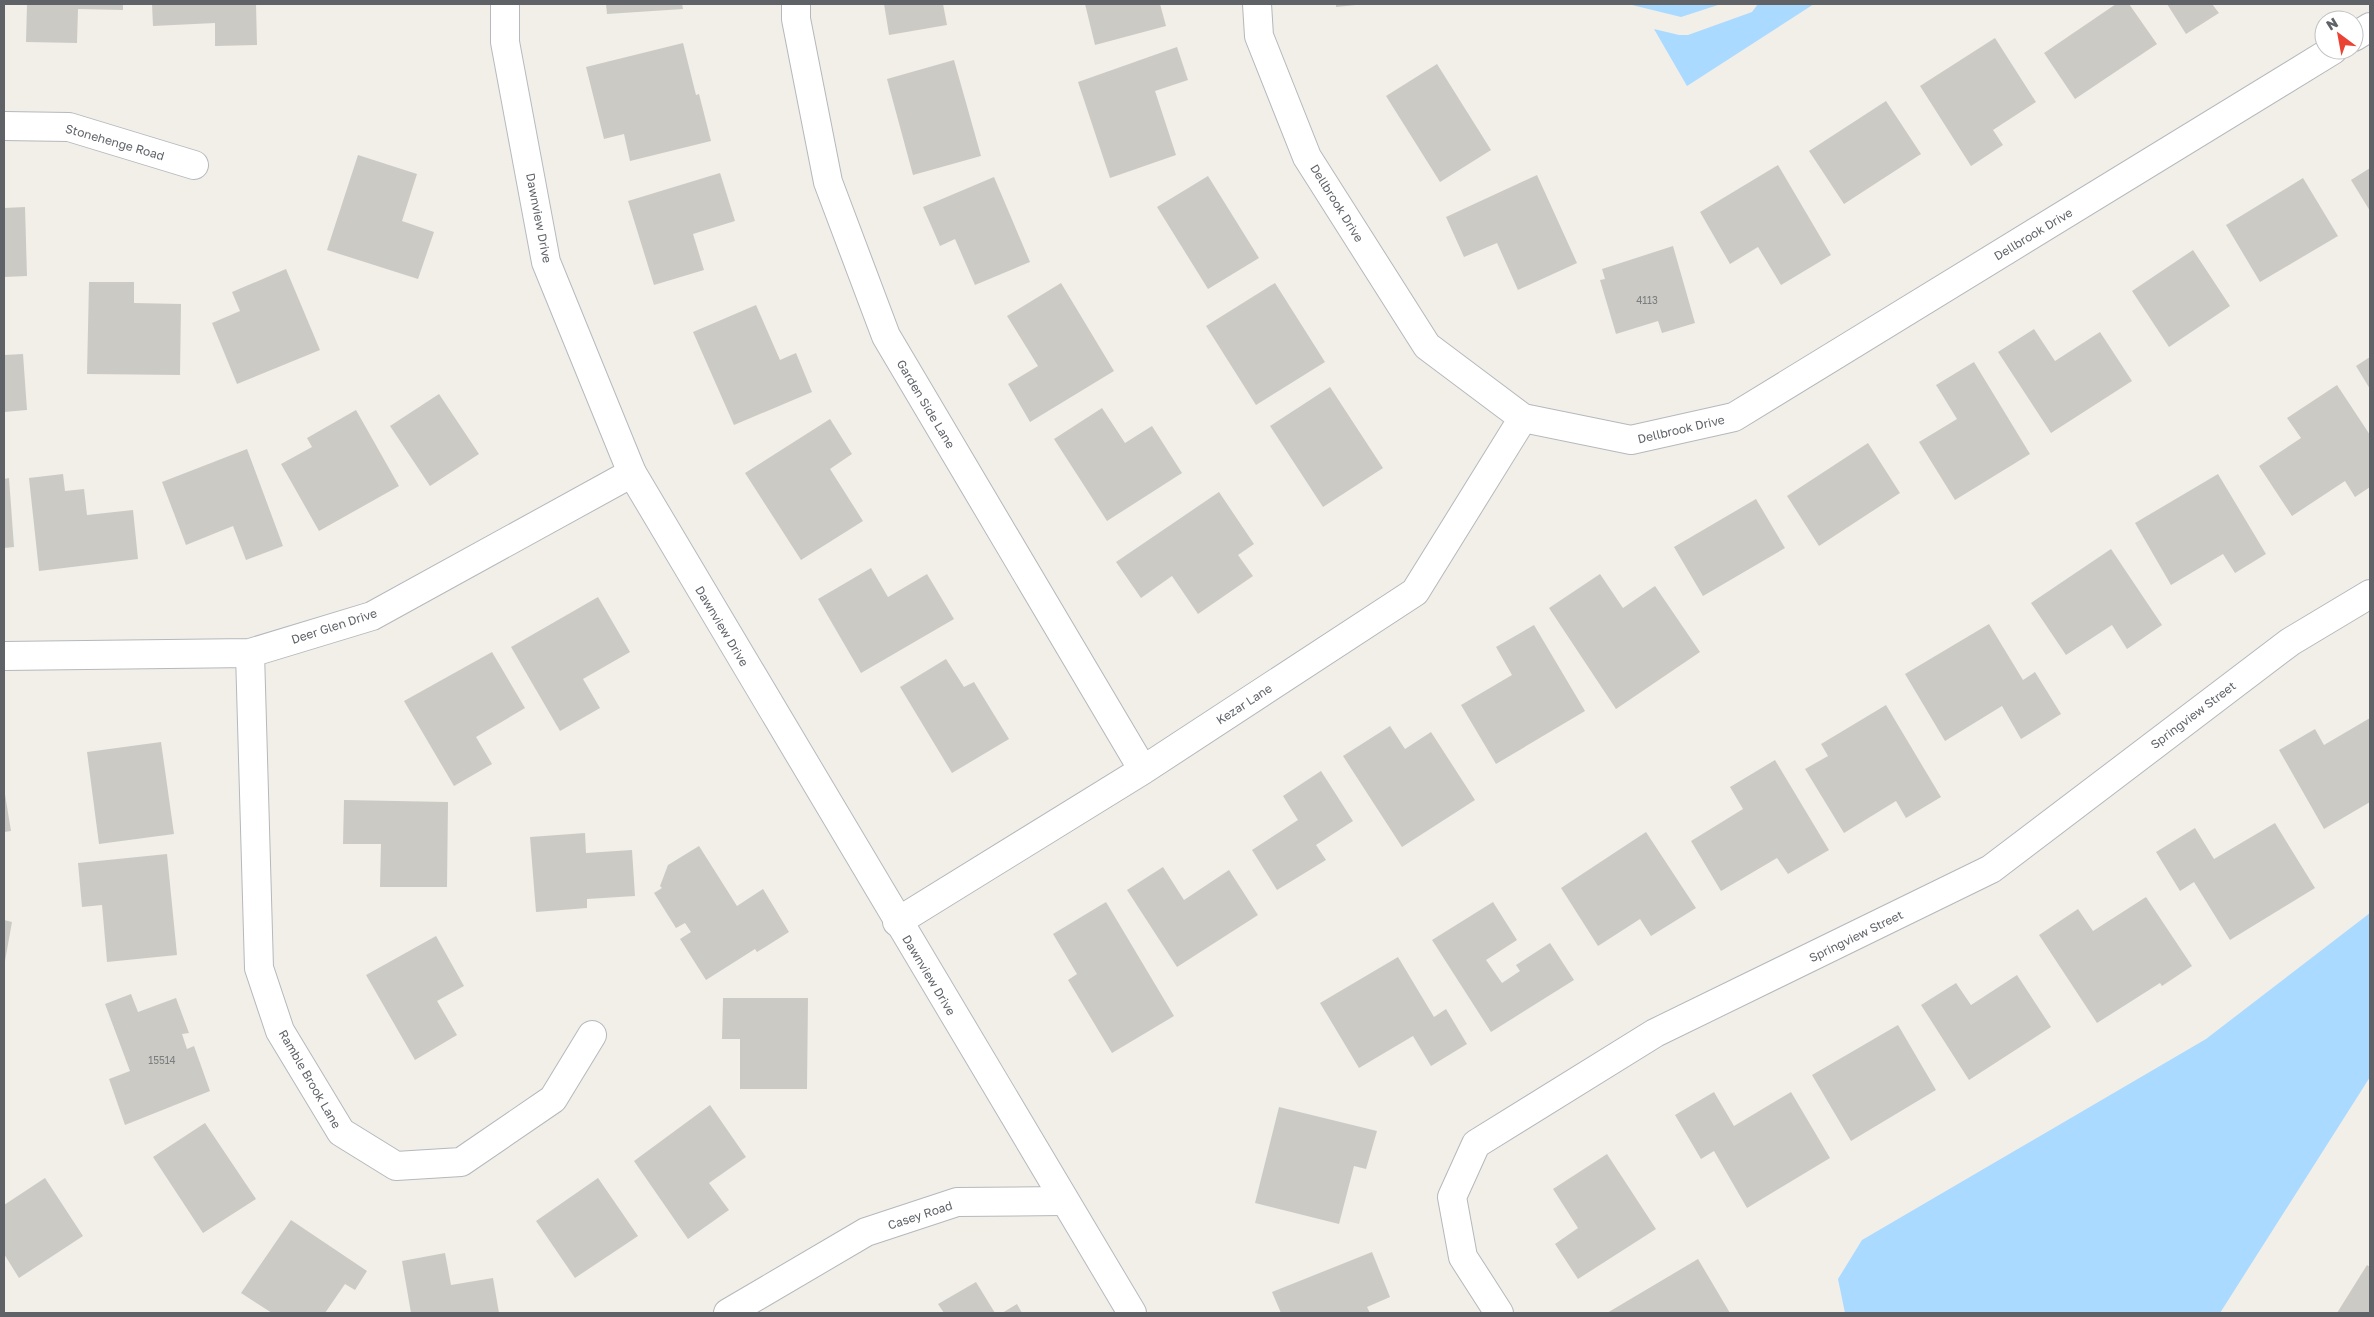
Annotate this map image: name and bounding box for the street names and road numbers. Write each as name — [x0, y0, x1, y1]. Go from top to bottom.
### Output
street label: Stonehenge Road — [64, 121, 166, 163]
street label: Dellbrook Drive — [1307, 161, 1367, 245]
street label: Dawnview Drive — [523, 172, 555, 264]
street label: Dellbrook Drive — [1991, 205, 2075, 263]
street label: Garden Side Lane — [894, 357, 958, 451]
street label: Dellbrook Drive — [1636, 412, 1726, 446]
street label: Dawnview Drive — [692, 583, 752, 669]
street label: Deer Glen Drive — [289, 605, 379, 647]
street label: Springview Street — [2147, 678, 2239, 752]
street label: Kezar Lane — [1213, 680, 1275, 728]
street label: Springview Street — [1807, 907, 1906, 965]
street label: Dawnview Drive — [899, 932, 959, 1018]
street label: Ramble Brook Lane — [276, 1027, 344, 1131]
street label: Casey Road — [886, 1197, 954, 1233]

